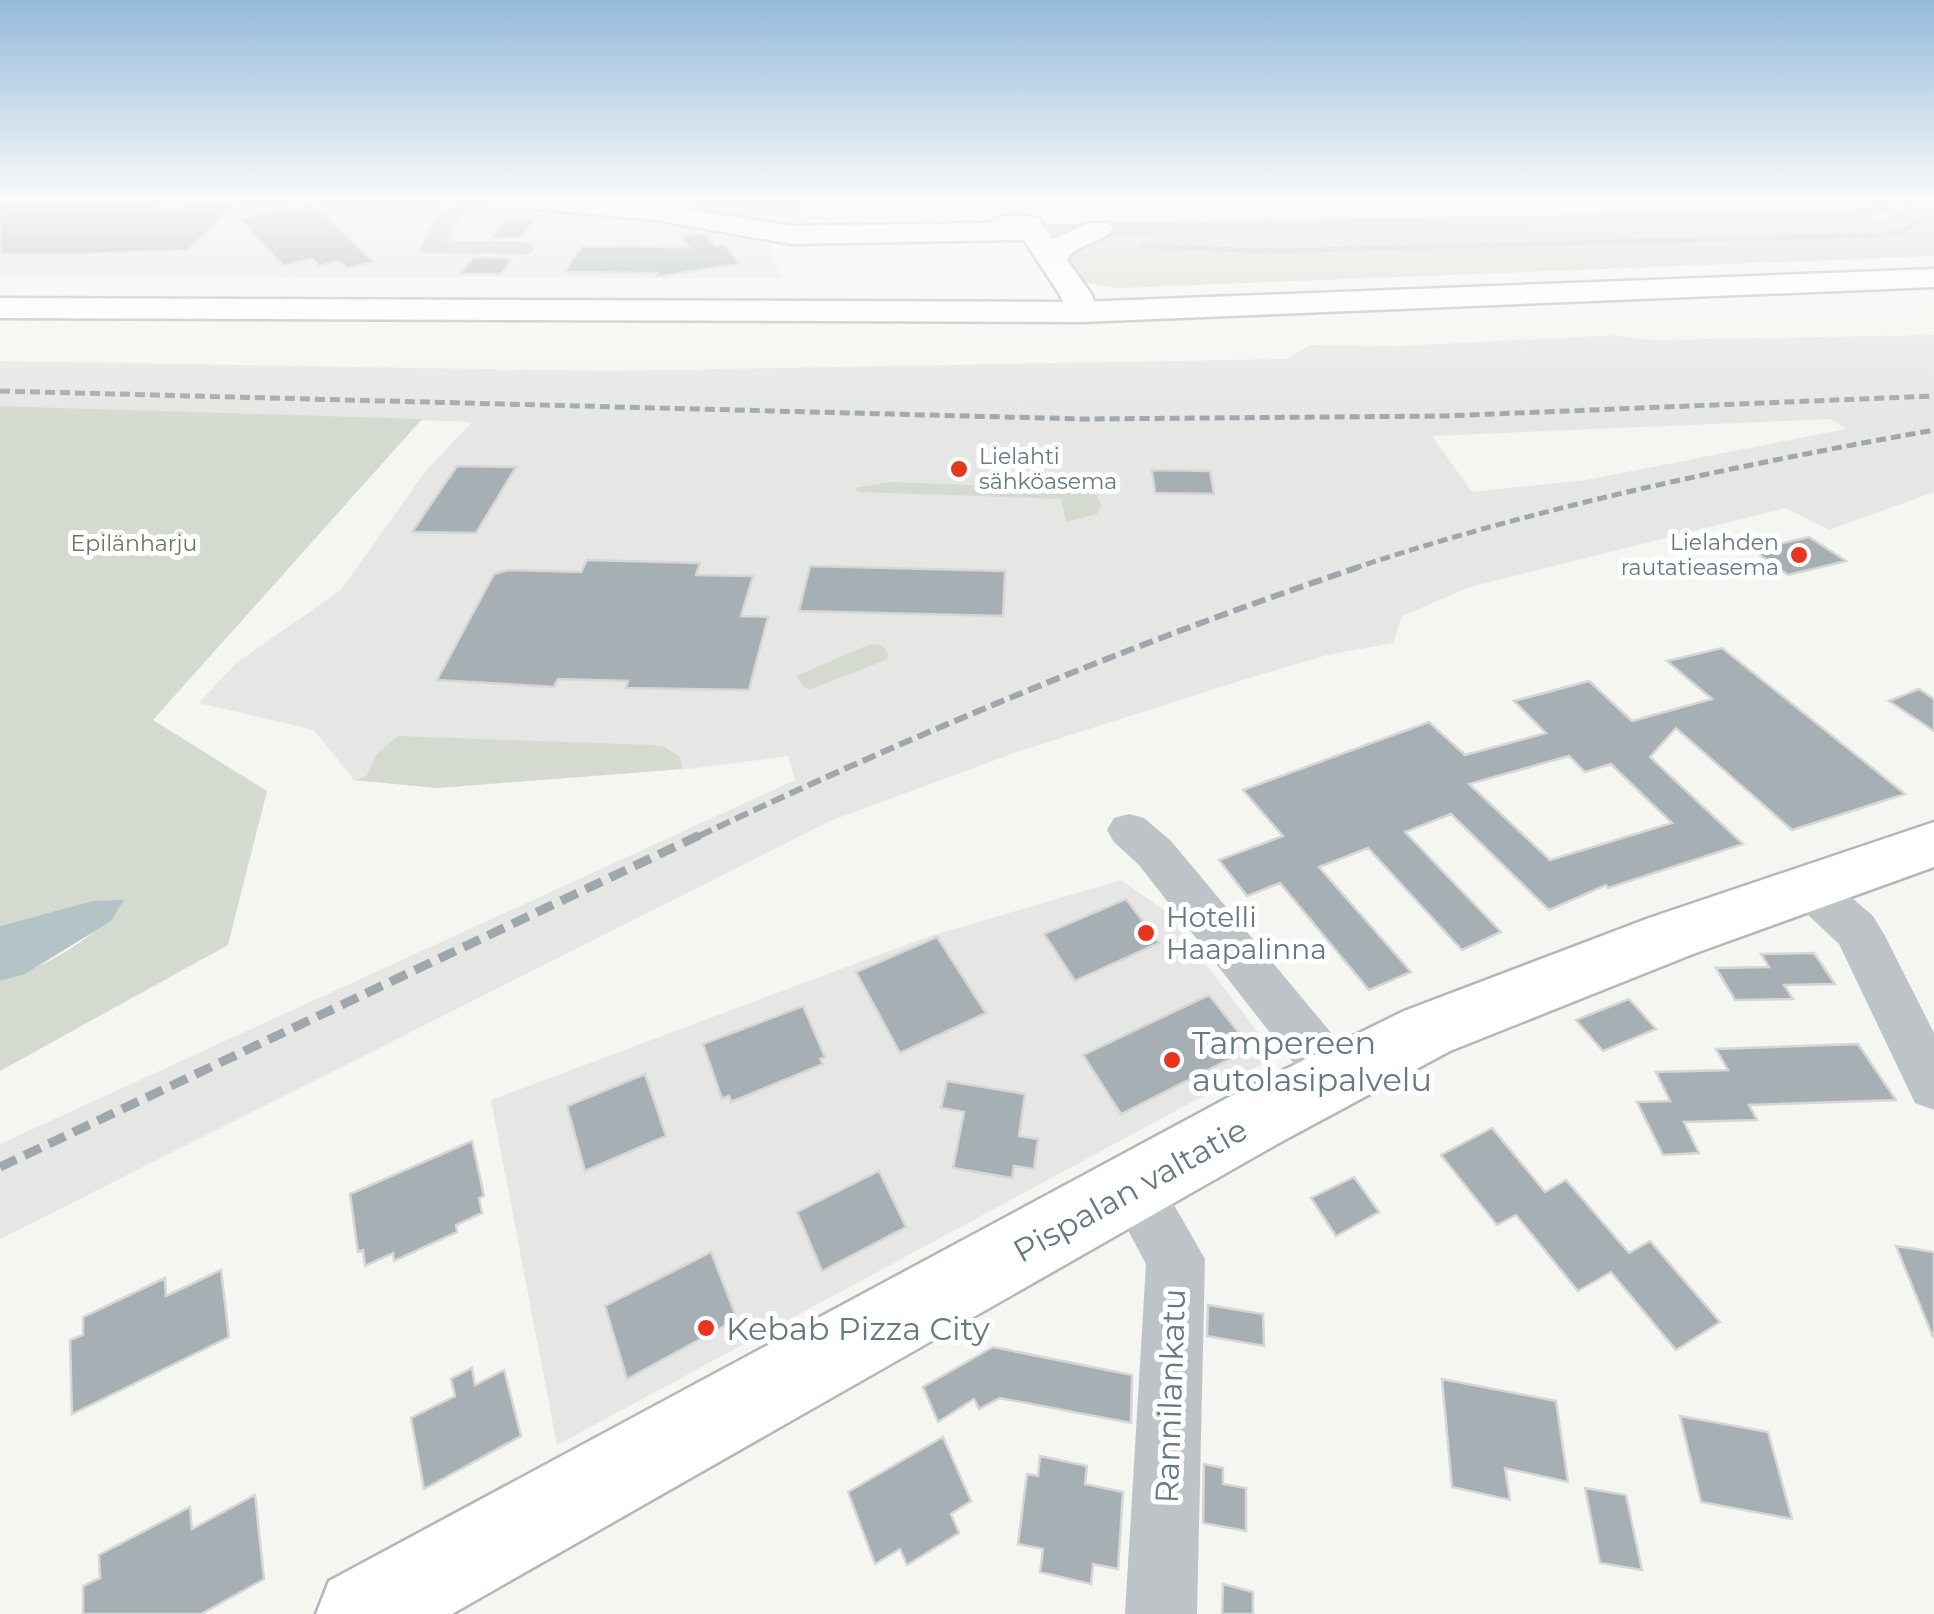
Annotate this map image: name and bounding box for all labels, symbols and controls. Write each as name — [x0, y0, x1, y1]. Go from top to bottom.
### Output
place label: Lielahti sähköasema — [979, 443, 1117, 495]
marker: Lielahti sähköasema — [948, 458, 970, 480]
place label: Lielahden rautatieasema — [1621, 529, 1779, 581]
park label: Epilänharju — [71, 530, 197, 557]
marker: Lielahden rautatieasema — [1788, 544, 1810, 566]
place label: Hotelli Haapalinna — [1166, 900, 1327, 966]
marker: Hotelli Haapalinna — [1135, 922, 1157, 944]
place label: Tampereen autolasipalvelu — [1192, 1023, 1432, 1099]
marker: Tampereen autolasipalvelu — [1161, 1049, 1183, 1071]
street label: Pispalan valtatie — [1006, 1110, 1254, 1270]
street label: Rannilankatu — [1147, 1288, 1193, 1504]
place label: Kebab Pizza City — [726, 1309, 990, 1348]
marker: Kebab Pizza City — [695, 1317, 717, 1339]

